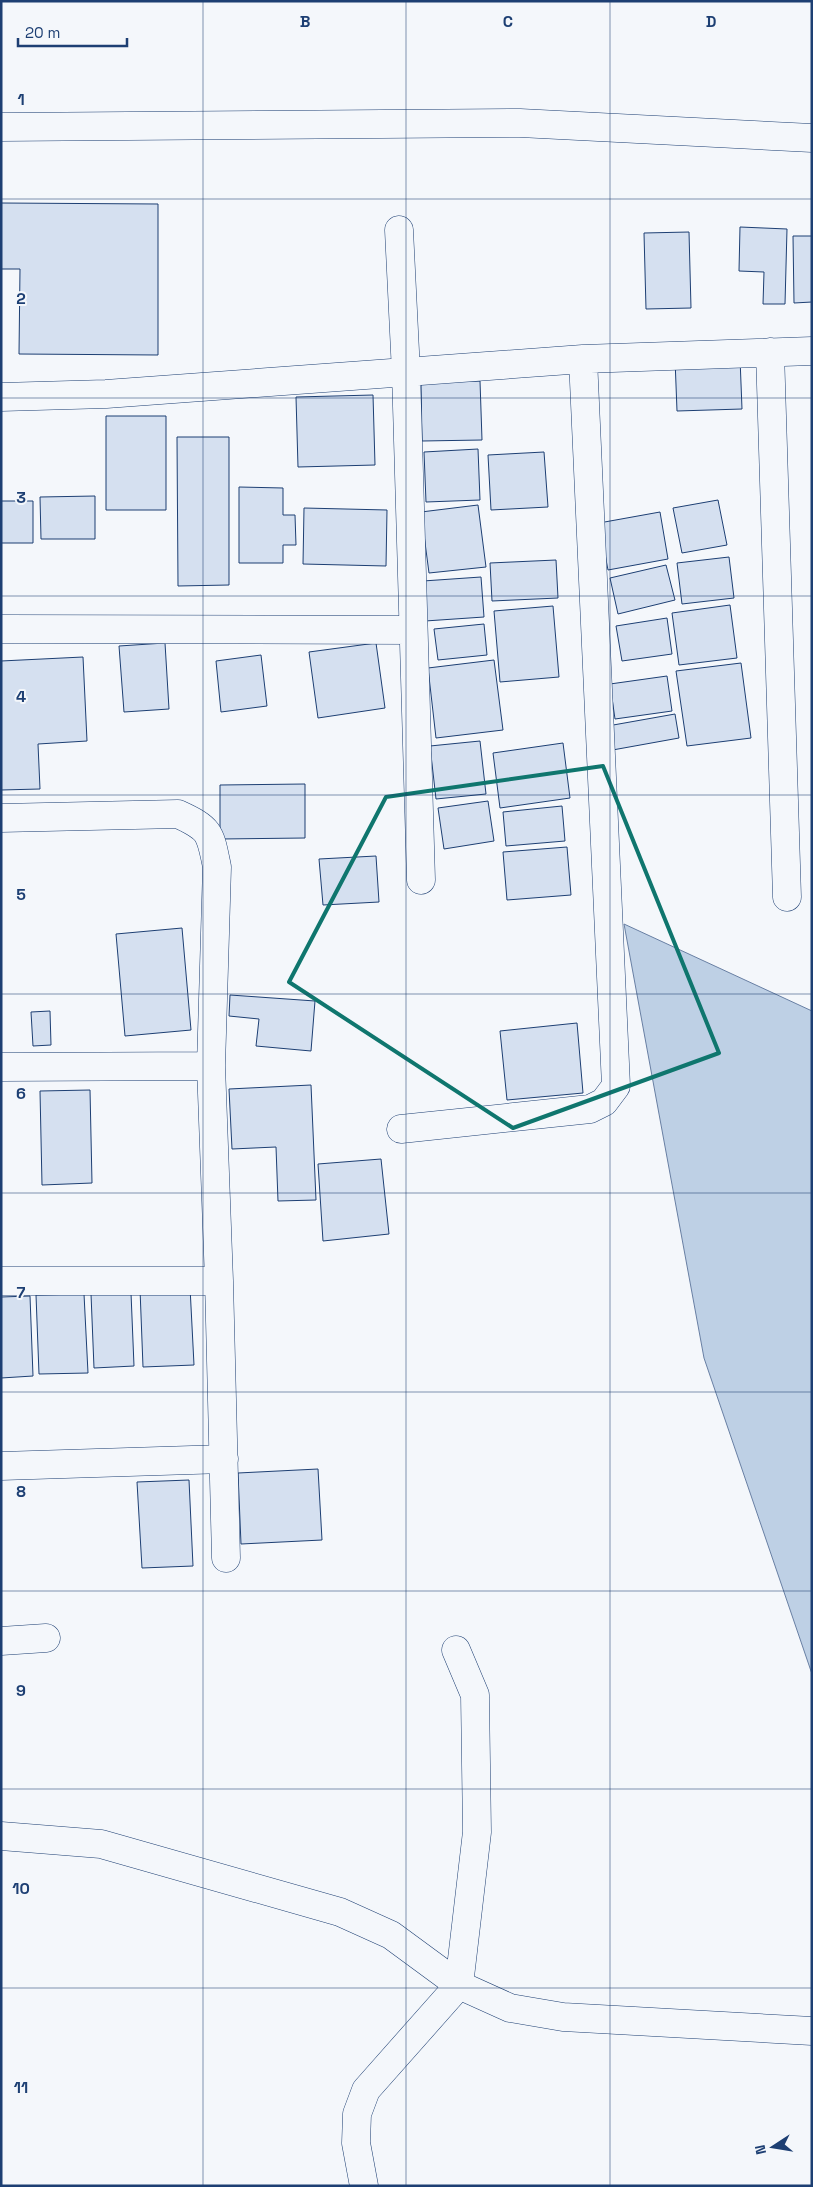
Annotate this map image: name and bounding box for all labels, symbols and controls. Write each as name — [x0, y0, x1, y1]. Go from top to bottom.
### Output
text: B — [300, 11, 310, 32]
text: C — [503, 11, 513, 32]
text: D — [706, 11, 716, 32]
scale bar — [18, 15, 126, 47]
text: 20 m — [25, 23, 60, 42]
text: 1 — [17, 89, 25, 110]
text: 2 — [16, 288, 26, 309]
text: 3 — [16, 487, 26, 508]
text: 4 — [16, 686, 26, 707]
text: 5 — [16, 884, 26, 905]
text: 6 — [16, 1083, 26, 1104]
text: 7 — [17, 1282, 26, 1303]
text: 8 — [16, 1481, 26, 1502]
text: 9 — [16, 1680, 26, 1701]
text: 10 — [12, 1878, 30, 1899]
text: 11 — [14, 2077, 28, 2098]
north arrow — [748, 2122, 798, 2172]
text: N — [751, 2143, 770, 2156]

